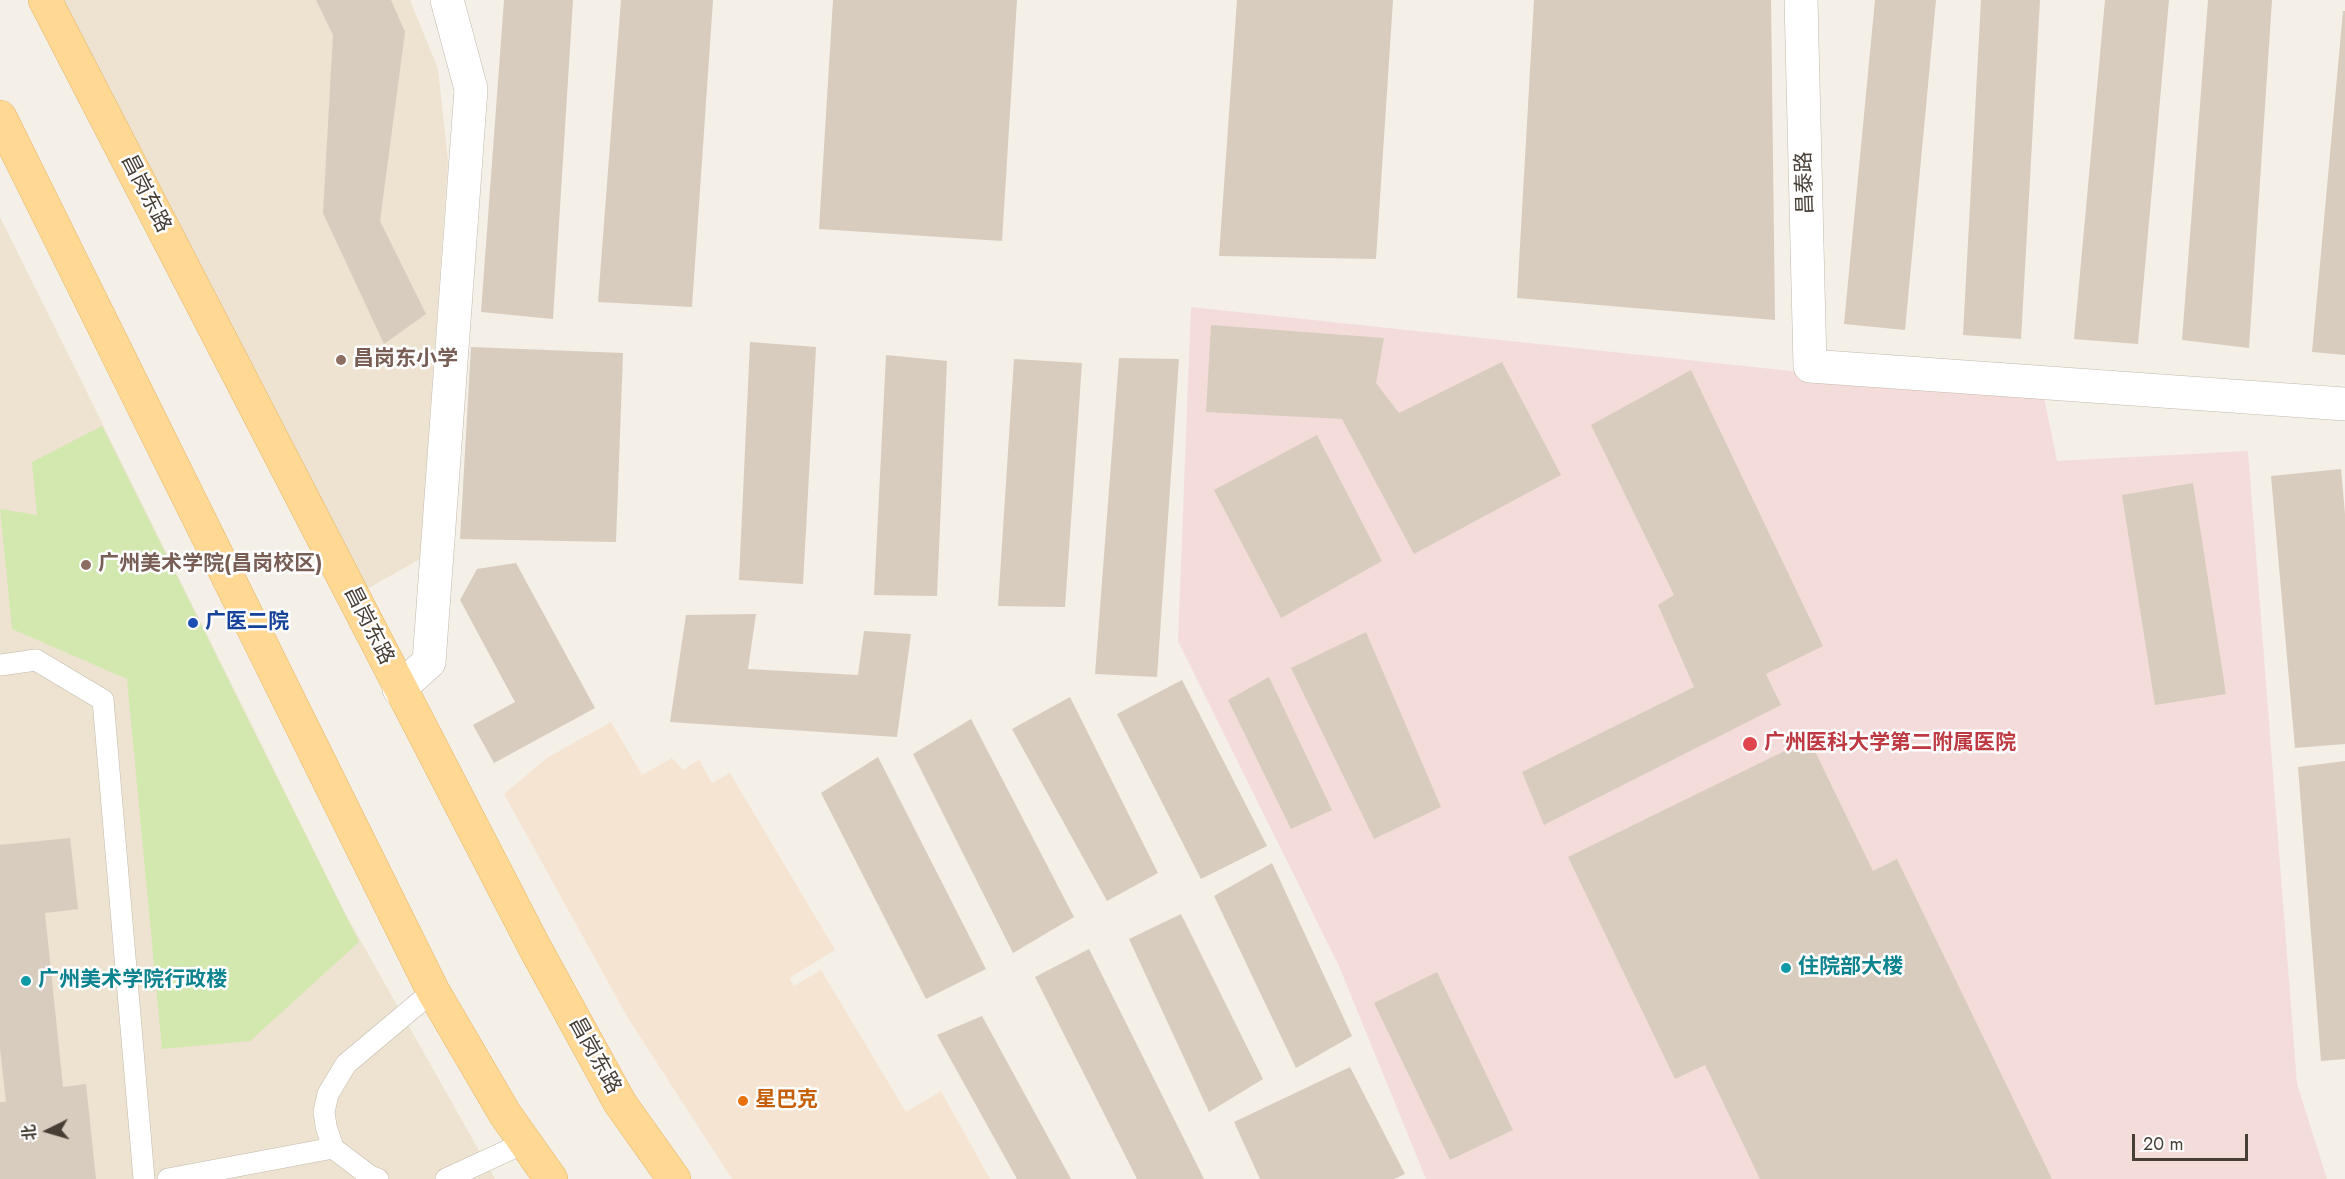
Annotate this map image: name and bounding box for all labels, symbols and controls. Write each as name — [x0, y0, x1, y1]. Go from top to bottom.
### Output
street label: 昌岗东路 — [115, 151, 175, 237]
street label: 昌泰路 — [1792, 151, 1820, 215]
place label: 昌岗东小学 — [353, 347, 458, 373]
marker: 昌岗东小学 — [334, 353, 348, 367]
place label: 广州美术学院(昌岗校区) — [98, 552, 322, 578]
marker: 广州美术学院(昌岗校区) — [79, 558, 93, 572]
street label: 昌岗东路 — [338, 583, 398, 669]
place label: 广医二院 — [205, 610, 289, 636]
marker: 广医二院 — [186, 616, 200, 630]
place label: 广州医科大学第二附属医院 — [1764, 731, 2016, 757]
marker: 广州医科大学第二附属医院 — [1741, 735, 1759, 753]
place label: 住院部大楼 — [1798, 955, 1903, 981]
marker: 住院部大楼 — [1779, 961, 1793, 975]
place label: 广州美术学院行政楼 — [38, 968, 227, 994]
marker: 广州美术学院行政楼 — [19, 974, 33, 988]
street label: 昌岗东路 — [563, 1013, 625, 1099]
place label: 星巴克 — [755, 1088, 818, 1114]
marker: 星巴克 — [736, 1094, 750, 1108]
north arrow — [18, 1101, 78, 1161]
scale bar — [2135, 1122, 2250, 1160]
text: 北 — [17, 1124, 42, 1142]
text: 20 m — [2143, 1131, 2183, 1157]

